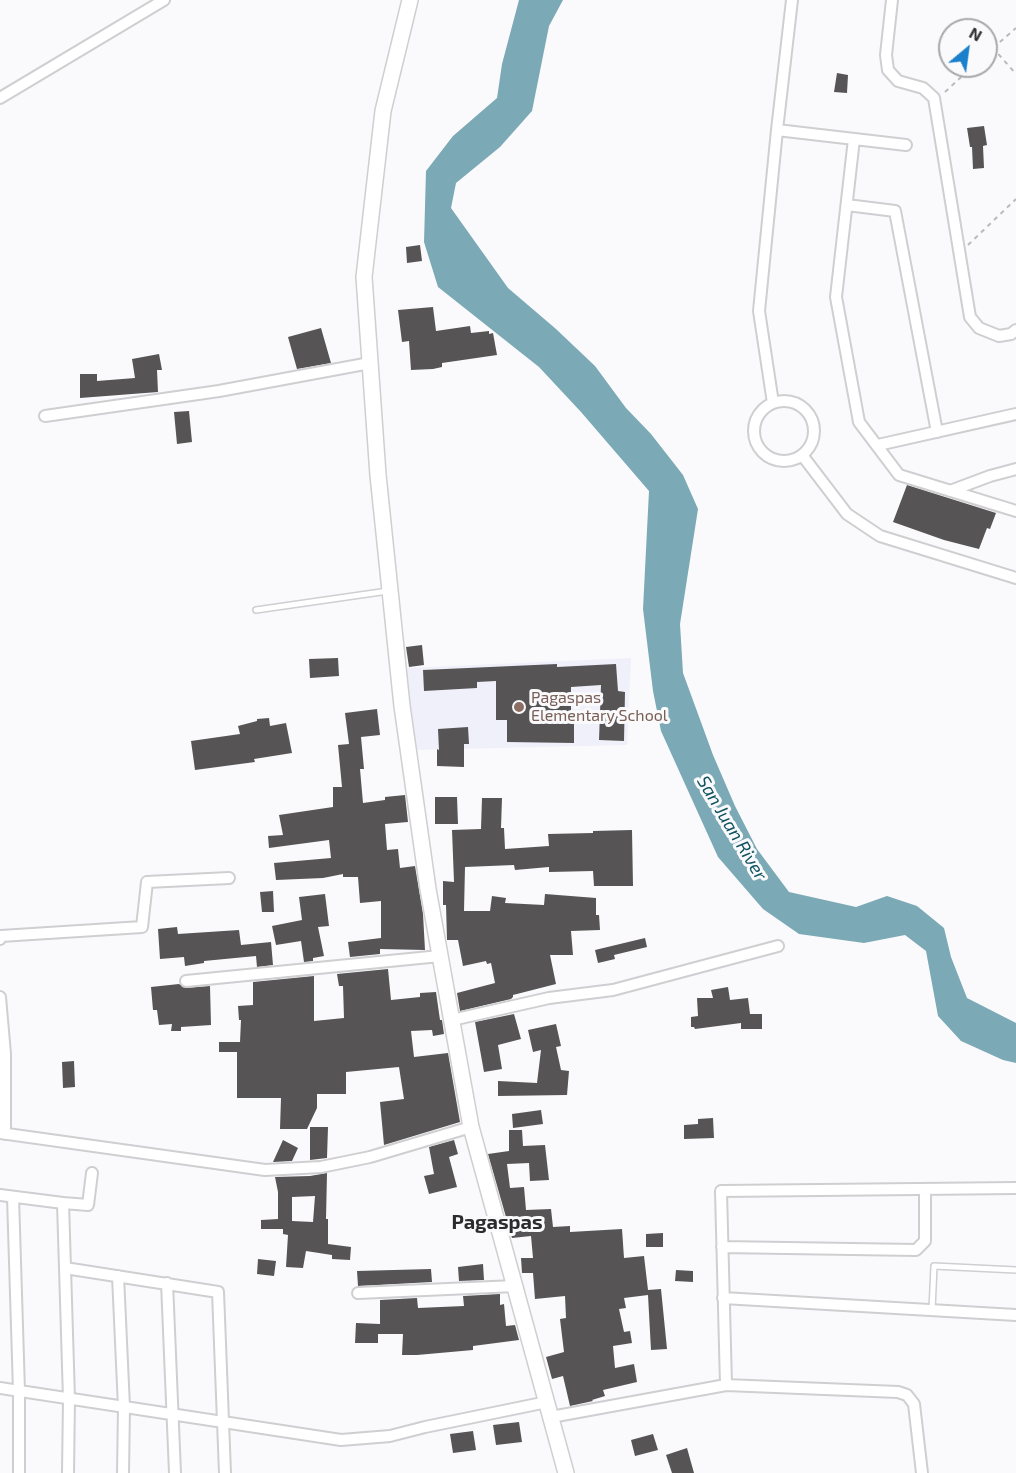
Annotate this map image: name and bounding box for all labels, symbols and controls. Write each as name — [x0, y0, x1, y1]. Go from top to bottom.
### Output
north arrow — [938, 18, 998, 78]
text: N — [966, 22, 986, 45]
place label: Pagaspas Elementary School — [531, 688, 668, 726]
marker: Pagaspas Elementary School — [512, 700, 526, 714]
water label: San Juan River — [692, 772, 772, 884]
district label: Pagaspas — [451, 1210, 543, 1234]

